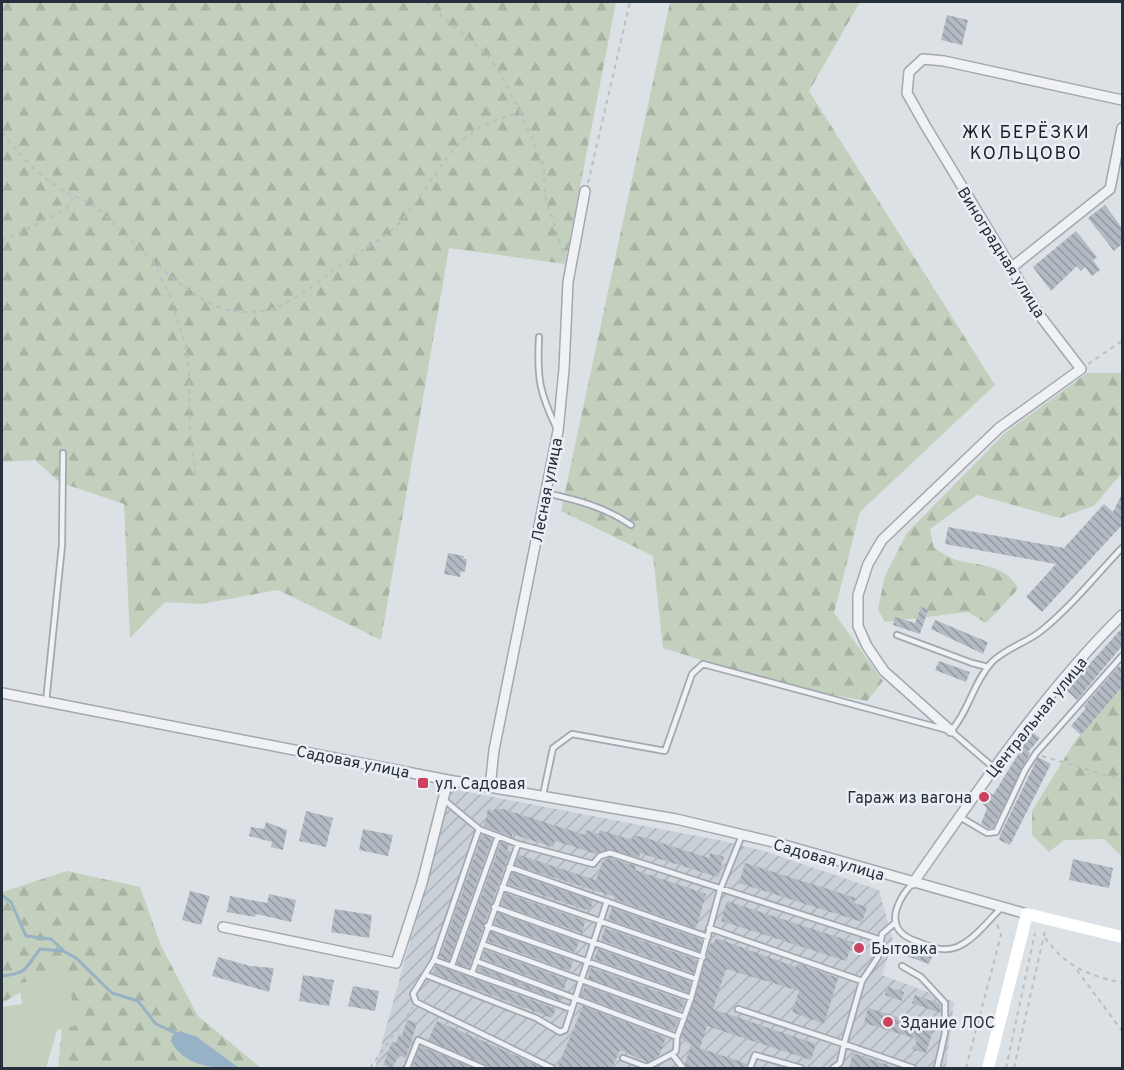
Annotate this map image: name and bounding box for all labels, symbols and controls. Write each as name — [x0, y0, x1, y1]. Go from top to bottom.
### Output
district label: ЖК БЕРЁЗКИ КОЛЬЦОВО — [962, 120, 1090, 166]
street label: Виноградная улица — [952, 184, 1049, 322]
street label: Лесная улица — [528, 436, 568, 544]
street label: Центральная улица — [983, 654, 1093, 783]
street label: Садовая улица — [294, 742, 411, 784]
place label: ул. Садовая — [435, 775, 525, 795]
marker: ул. Садовая — [416, 776, 430, 790]
place label: Гараж из вагона — [847, 789, 972, 809]
marker: Гараж из вагона — [977, 790, 991, 804]
street label: Садовая улица — [770, 835, 886, 886]
place label: Бытовка — [871, 940, 937, 960]
marker: Бытовка — [852, 941, 866, 955]
place label: Здание ЛОС — [900, 1014, 995, 1034]
marker: Здание ЛОС — [881, 1015, 895, 1029]

